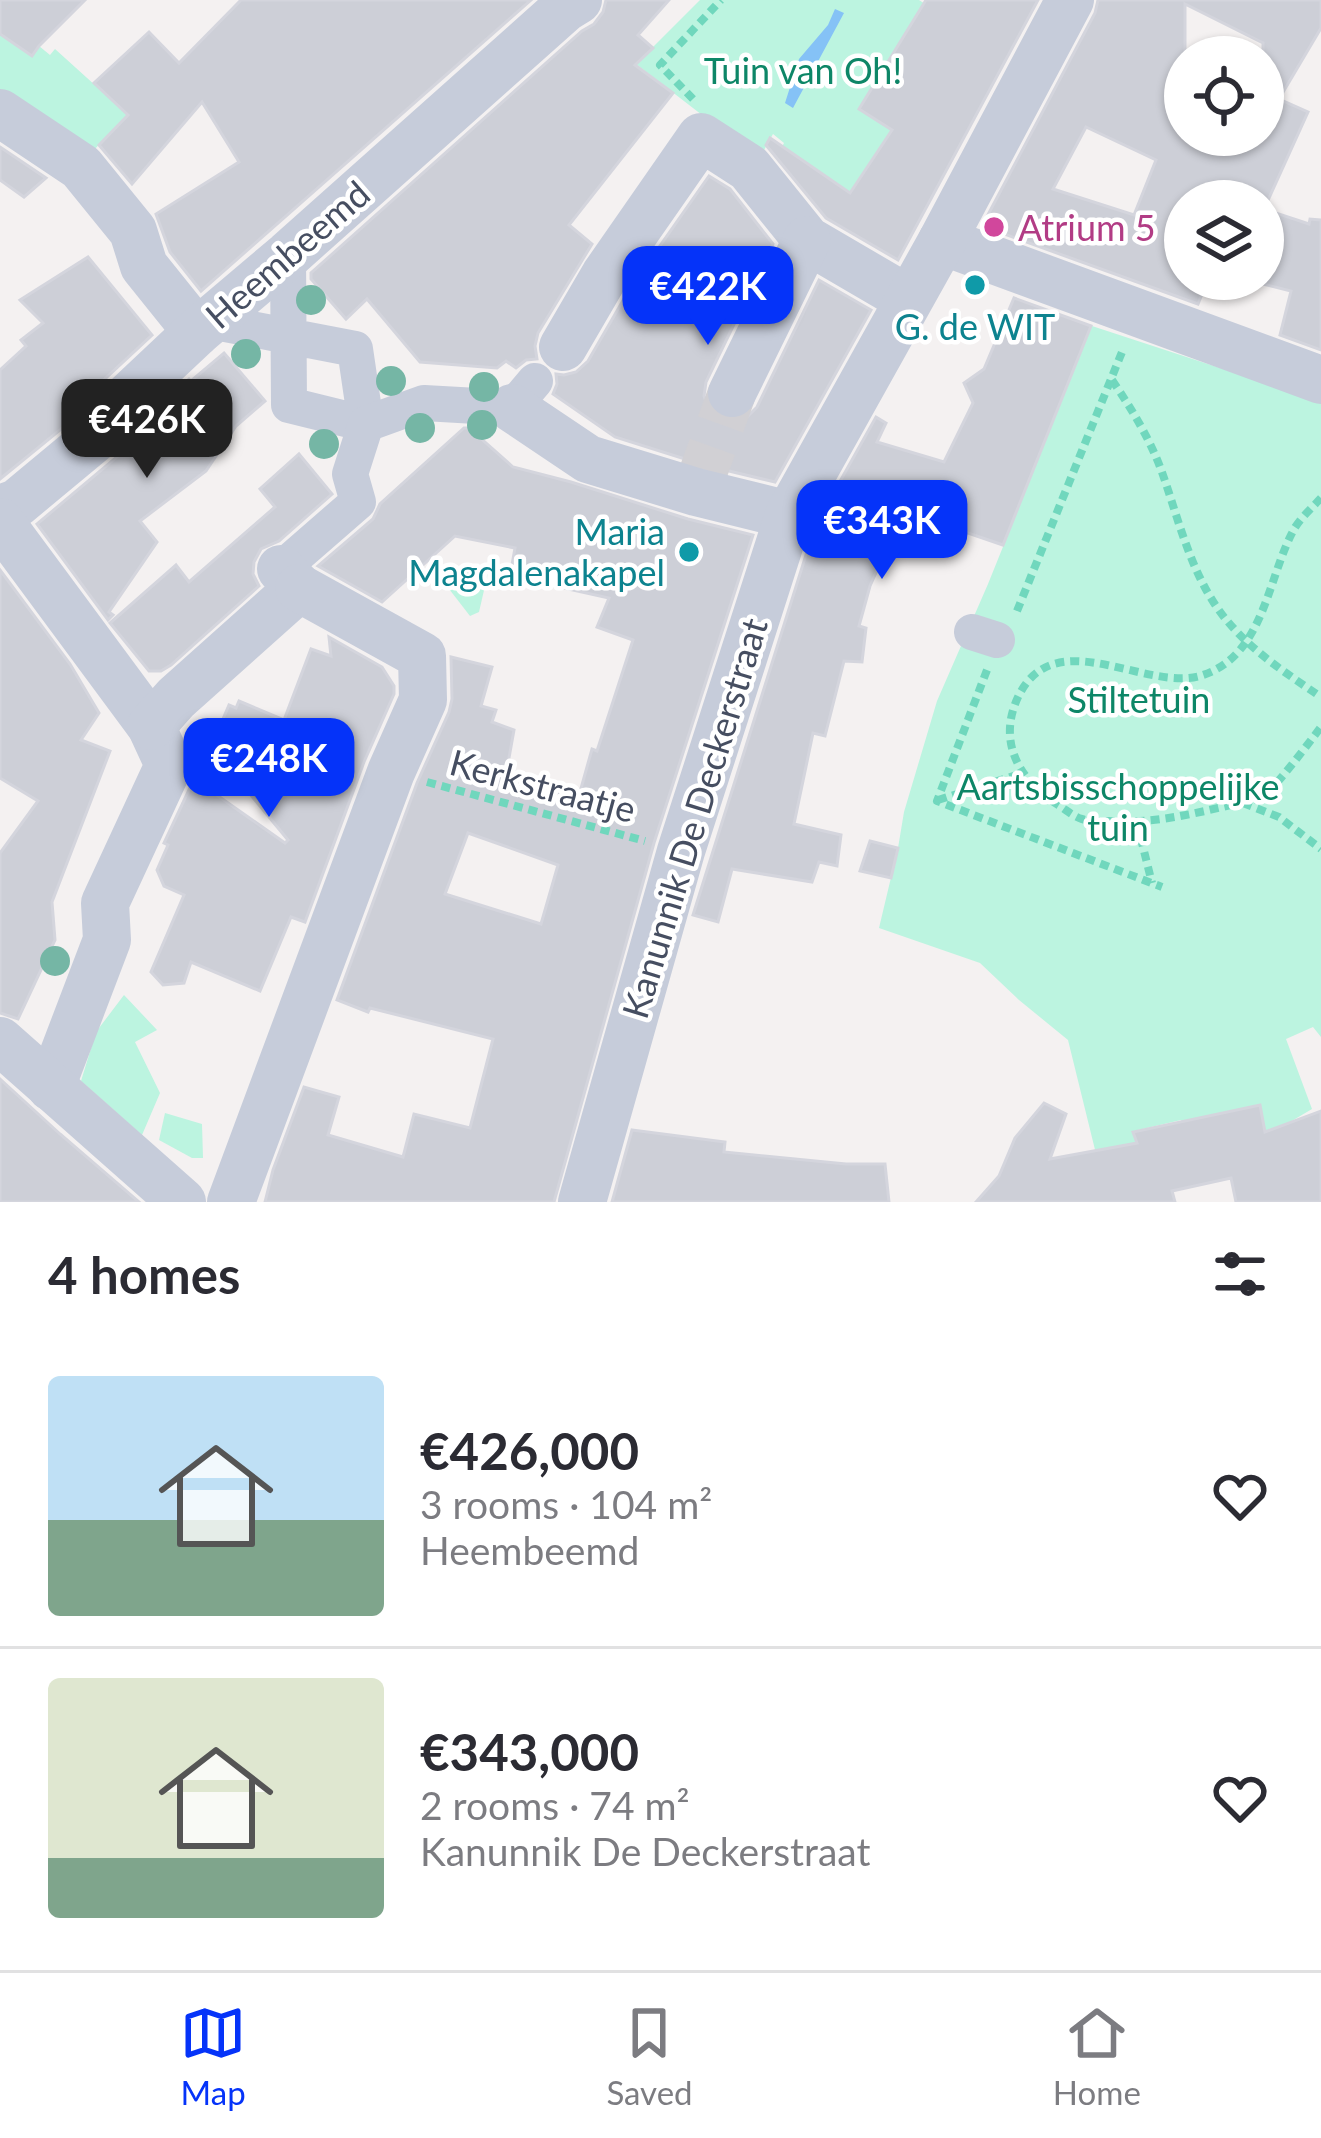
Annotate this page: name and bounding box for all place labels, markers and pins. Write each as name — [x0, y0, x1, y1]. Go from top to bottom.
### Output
place label: Atrium 5 — [1018, 205, 1156, 249]
marker: Atrium 5 — [981, 214, 1007, 240]
pin: €422K — [624, 246, 792, 348]
marker: G. de WIT — [962, 272, 988, 298]
place label: G. de WIT — [895, 304, 1055, 348]
pin: €426K — [63, 379, 231, 481]
pin: €343K — [798, 480, 966, 582]
place label: Maria Magdalenakapel — [408, 509, 665, 594]
marker: Maria Magdalenakapel — [676, 539, 702, 565]
pin: €248K — [185, 718, 353, 820]

